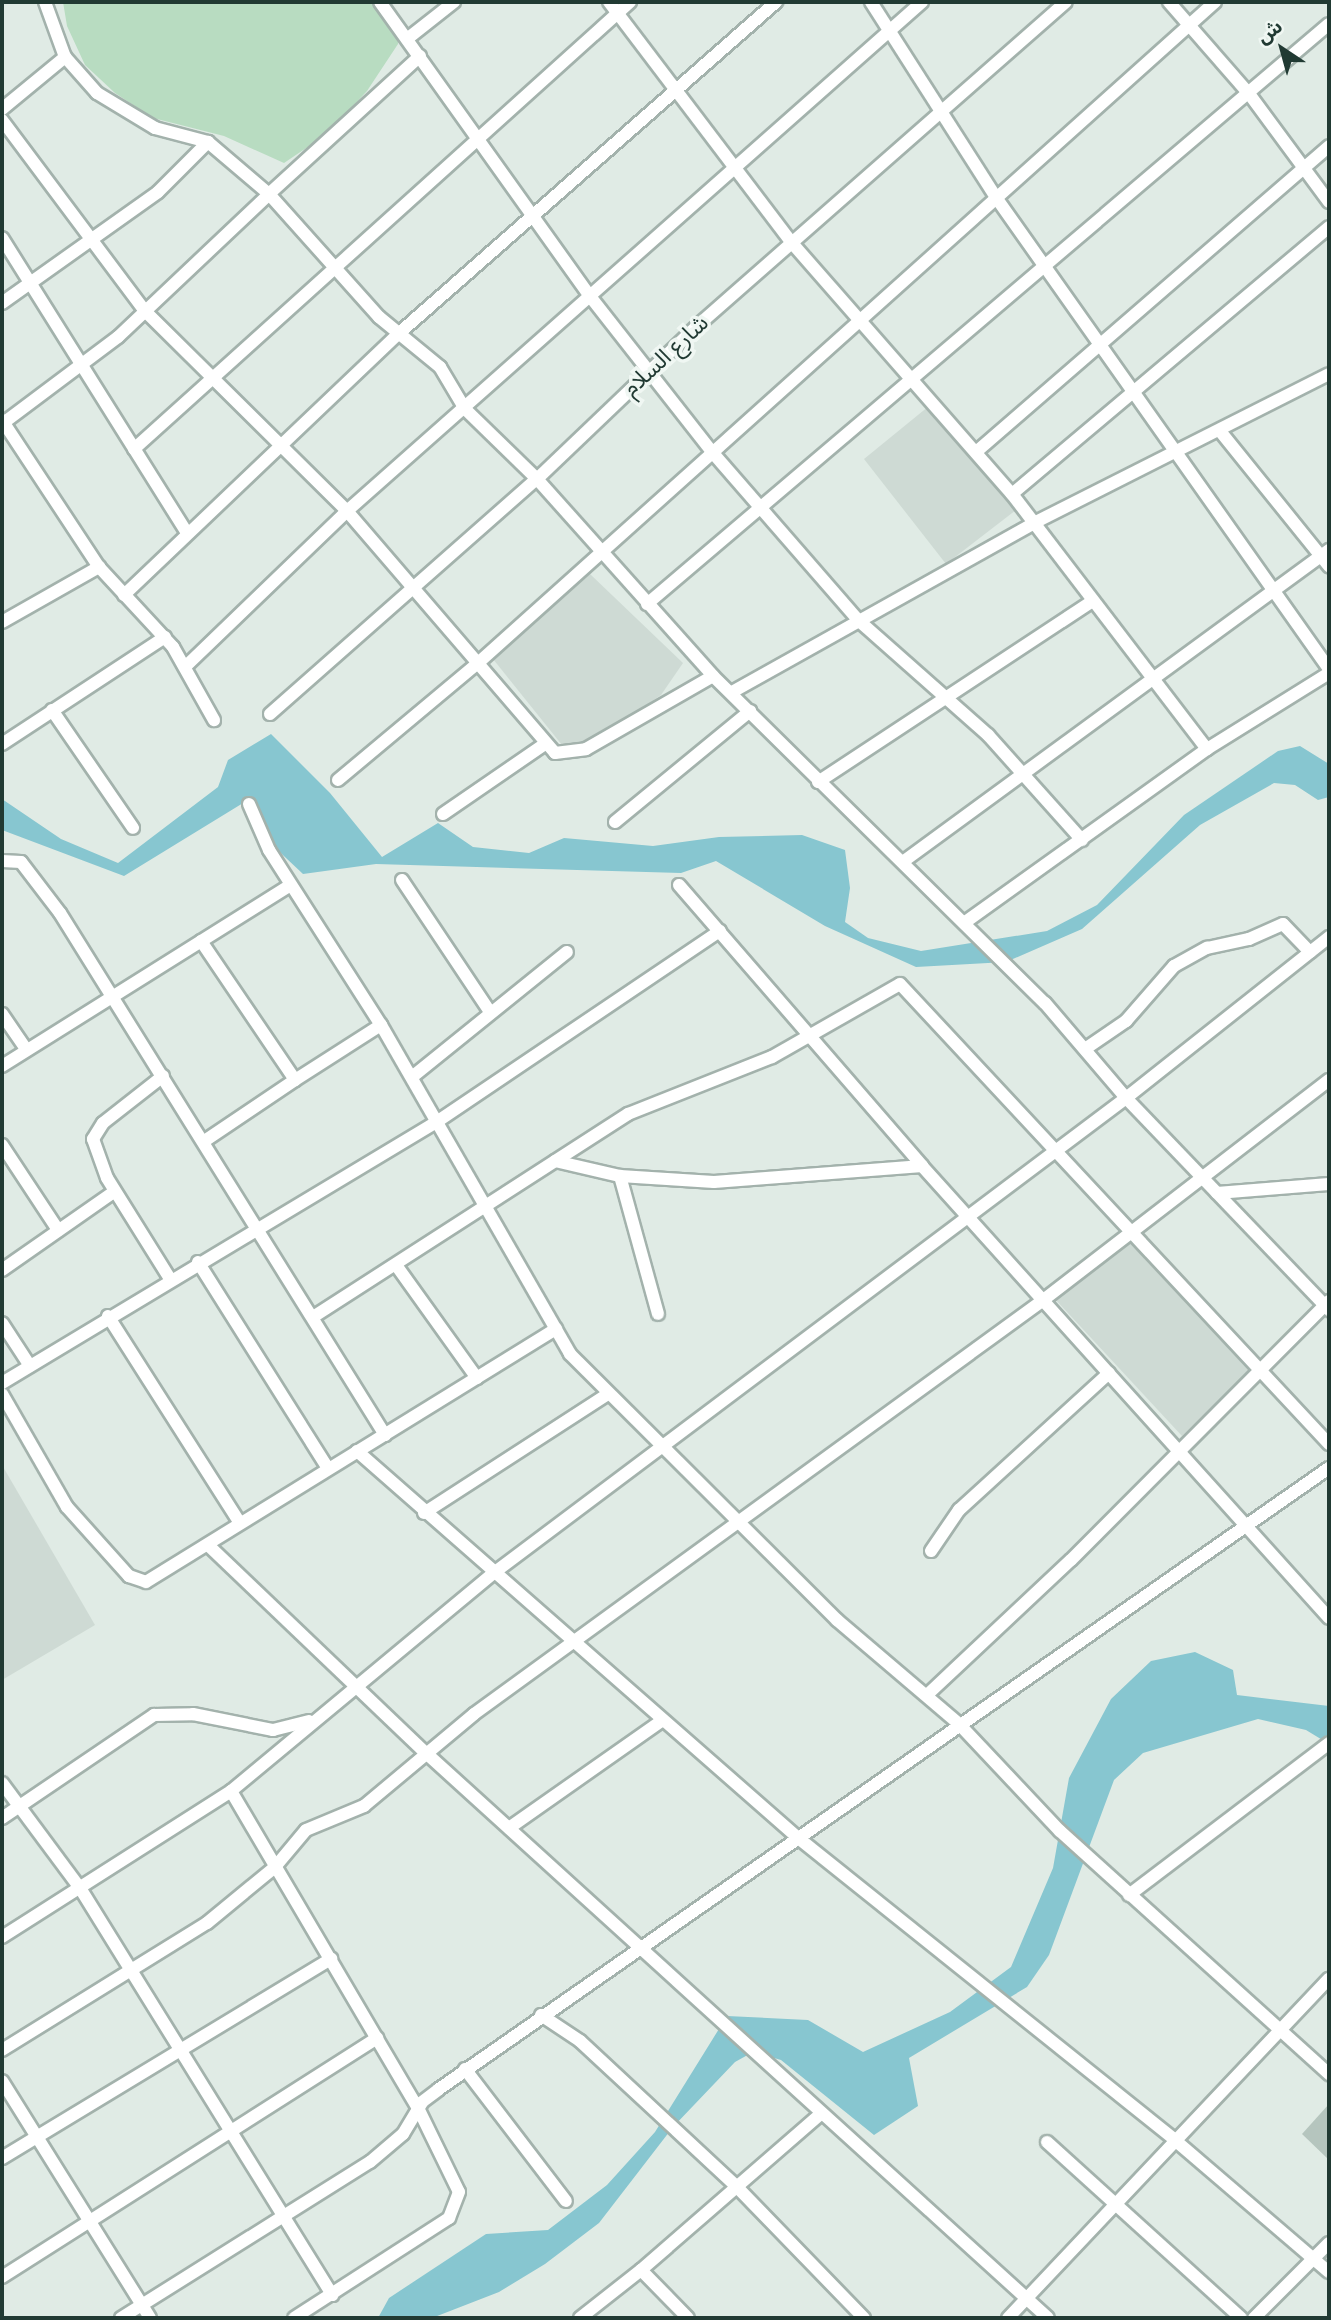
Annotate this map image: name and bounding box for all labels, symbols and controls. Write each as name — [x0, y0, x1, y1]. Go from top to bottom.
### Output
north arrow — [1247, 14, 1317, 84]
text: ش — [1253, 15, 1287, 49]
street label: شارع السلام — [618, 310, 714, 402]

